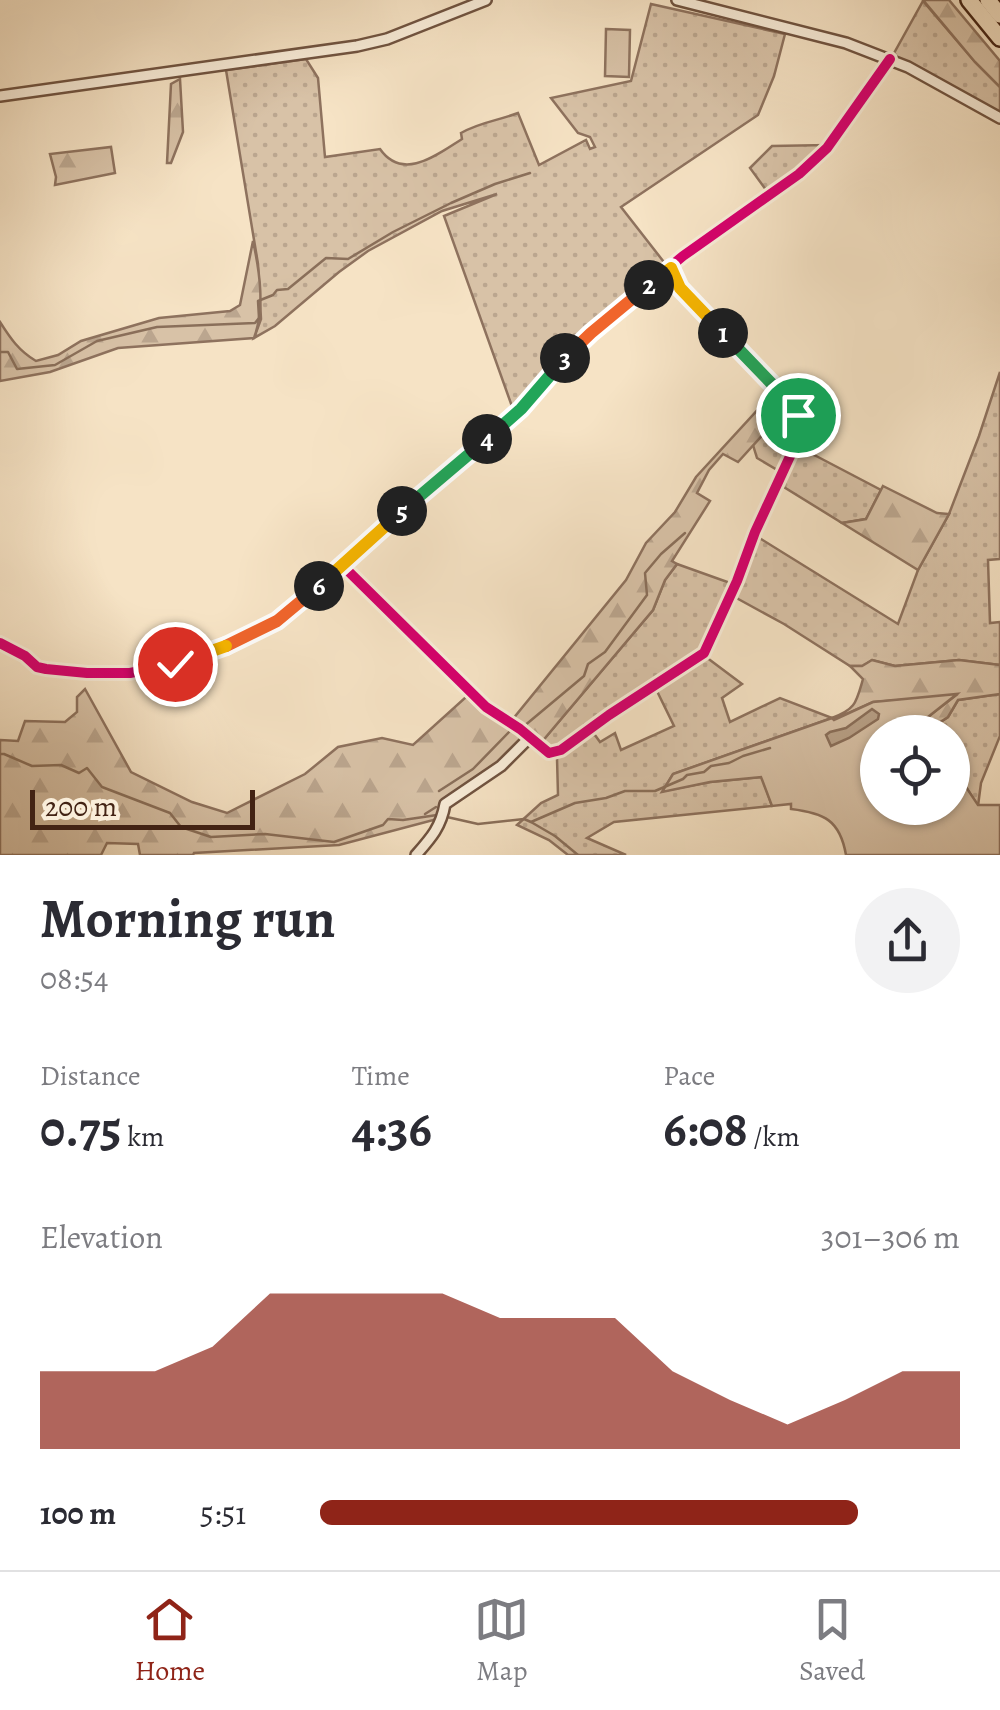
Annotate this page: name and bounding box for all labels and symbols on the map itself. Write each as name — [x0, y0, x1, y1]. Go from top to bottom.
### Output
pin: 2 — [624, 260, 674, 310]
pin: 1 — [698, 308, 748, 358]
pin: 3 — [540, 333, 590, 383]
pin — [756, 373, 841, 458]
pin: 4 — [462, 414, 512, 464]
pin: 5 — [377, 486, 427, 536]
pin: 6 — [294, 561, 344, 611]
pin — [133, 622, 218, 707]
scale bar — [30, 785, 255, 830]

